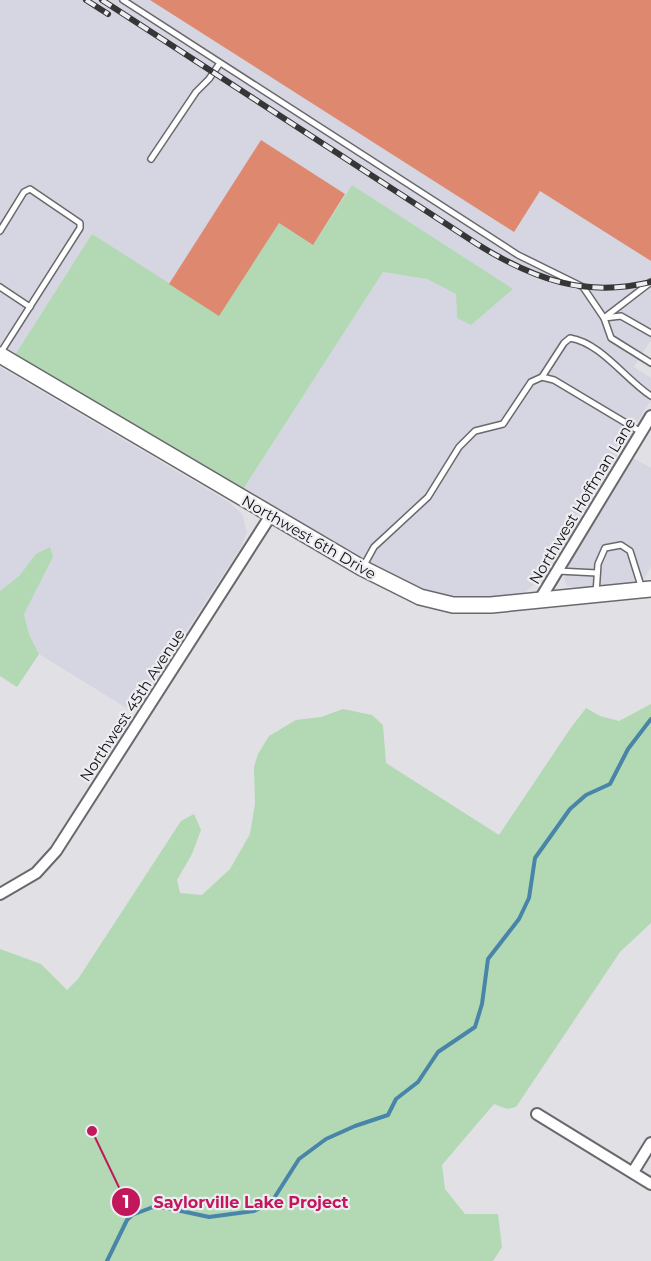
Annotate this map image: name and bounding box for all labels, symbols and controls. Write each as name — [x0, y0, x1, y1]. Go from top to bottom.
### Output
street label: Northwest Hoffman Lane — [525, 414, 639, 588]
street label: Northwest 6th Drive — [238, 491, 380, 583]
street label: Northwest 45th Avenue — [75, 625, 189, 785]
callout: Saylorville Lake Project — [111, 1185, 360, 1219]
text: 1 — [122, 1191, 130, 1213]
text: Saylorville Lake Project — [153, 1193, 349, 1212]

